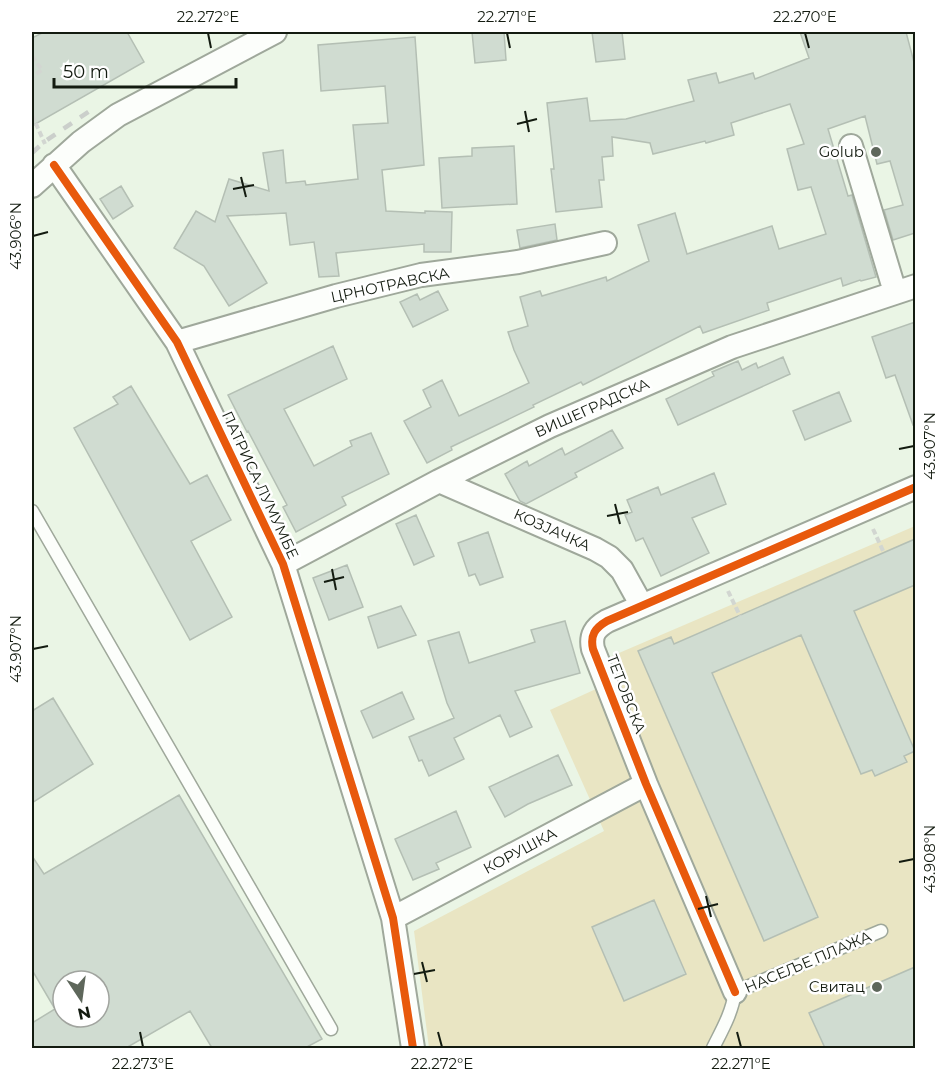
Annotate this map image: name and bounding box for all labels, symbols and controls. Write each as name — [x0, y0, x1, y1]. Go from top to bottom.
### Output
text: 22.272°E — [177, 7, 239, 26]
text: 22.271°E — [477, 7, 537, 26]
text: 22.270°E — [773, 7, 837, 26]
scale bar — [54, 51, 236, 89]
text: 50 m — [63, 61, 109, 83]
place label: Golub — [819, 142, 864, 161]
marker: Golub — [869, 145, 883, 159]
text: 43.906°N — [6, 202, 25, 270]
street label: ЦРНОТРАВСКА — [329, 263, 451, 306]
street label: ВИШЕГРАДСКА — [532, 374, 652, 441]
street label: ПАТРИСА ЛУМУМБЕ — [218, 408, 303, 562]
text: 43.907°N — [920, 412, 939, 480]
street label: КОЗЈАЧКА — [511, 504, 594, 555]
text: 43.907°N — [6, 615, 25, 683]
street label: ТЕТОВСКА — [603, 652, 650, 736]
street label: КОРУШКА — [480, 823, 560, 878]
text: 43.908°N — [920, 825, 939, 893]
street label: НАСЕЉЕ ПЛАЖА — [741, 926, 874, 997]
north arrow — [51, 969, 111, 1029]
place label: Свитац — [809, 977, 865, 996]
marker: Свитац — [870, 980, 884, 994]
text: N — [76, 1002, 93, 1024]
text: 22.273°E — [112, 1054, 174, 1073]
text: 22.272°E — [411, 1054, 473, 1073]
text: 22.271°E — [711, 1054, 771, 1073]

